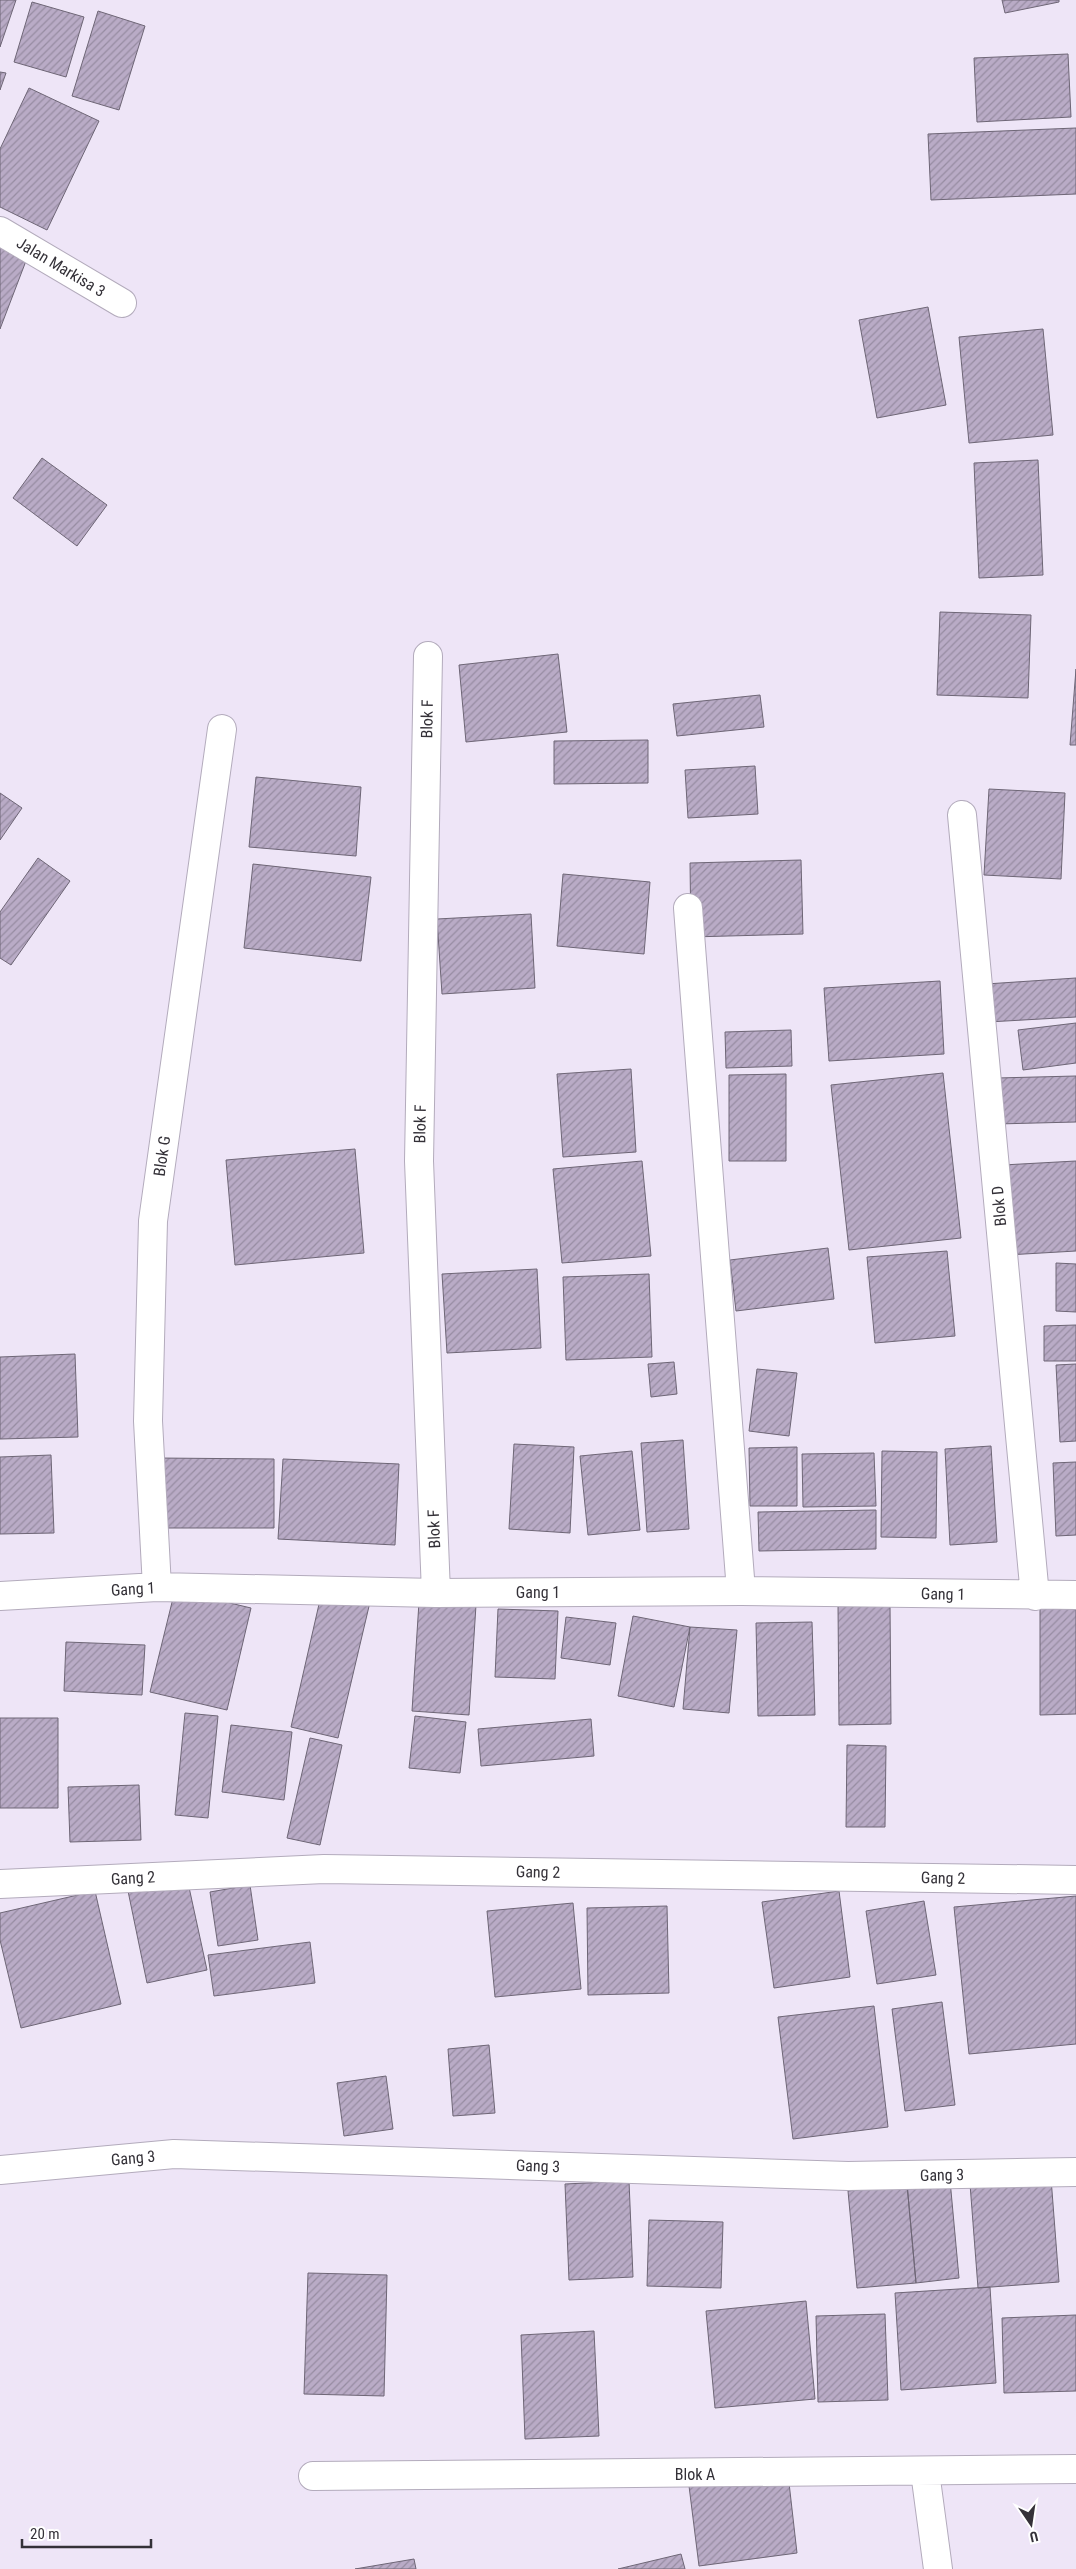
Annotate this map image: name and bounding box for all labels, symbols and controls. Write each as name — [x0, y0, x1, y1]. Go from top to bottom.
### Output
street label: Jalan Markisa 3 — [13, 233, 109, 301]
street label: Blok F — [417, 699, 437, 739]
street label: Blok F — [410, 1104, 430, 1144]
street label: Blok G — [150, 1134, 174, 1178]
street label: Blok D — [988, 1185, 1010, 1227]
street label: Blok F — [424, 1509, 444, 1549]
street label: Gang 1 — [110, 1578, 156, 1600]
street label: Gang 1 — [516, 1583, 560, 1602]
street label: Gang 1 — [921, 1584, 965, 1604]
street label: Gang 2 — [516, 1862, 560, 1882]
street label: Gang 2 — [110, 1867, 156, 1889]
street label: Gang 2 — [921, 1868, 965, 1888]
street label: Gang 3 — [110, 2147, 156, 2169]
street label: Gang 3 — [516, 2156, 560, 2176]
street label: Gang 3 — [920, 2165, 964, 2185]
street label: Blok A — [675, 2465, 715, 2484]
north arrow — [1006, 2499, 1056, 2549]
scale bar — [22, 2516, 151, 2548]
text: 20 m — [30, 2525, 60, 2543]
text: U — [1028, 2528, 1040, 2545]

